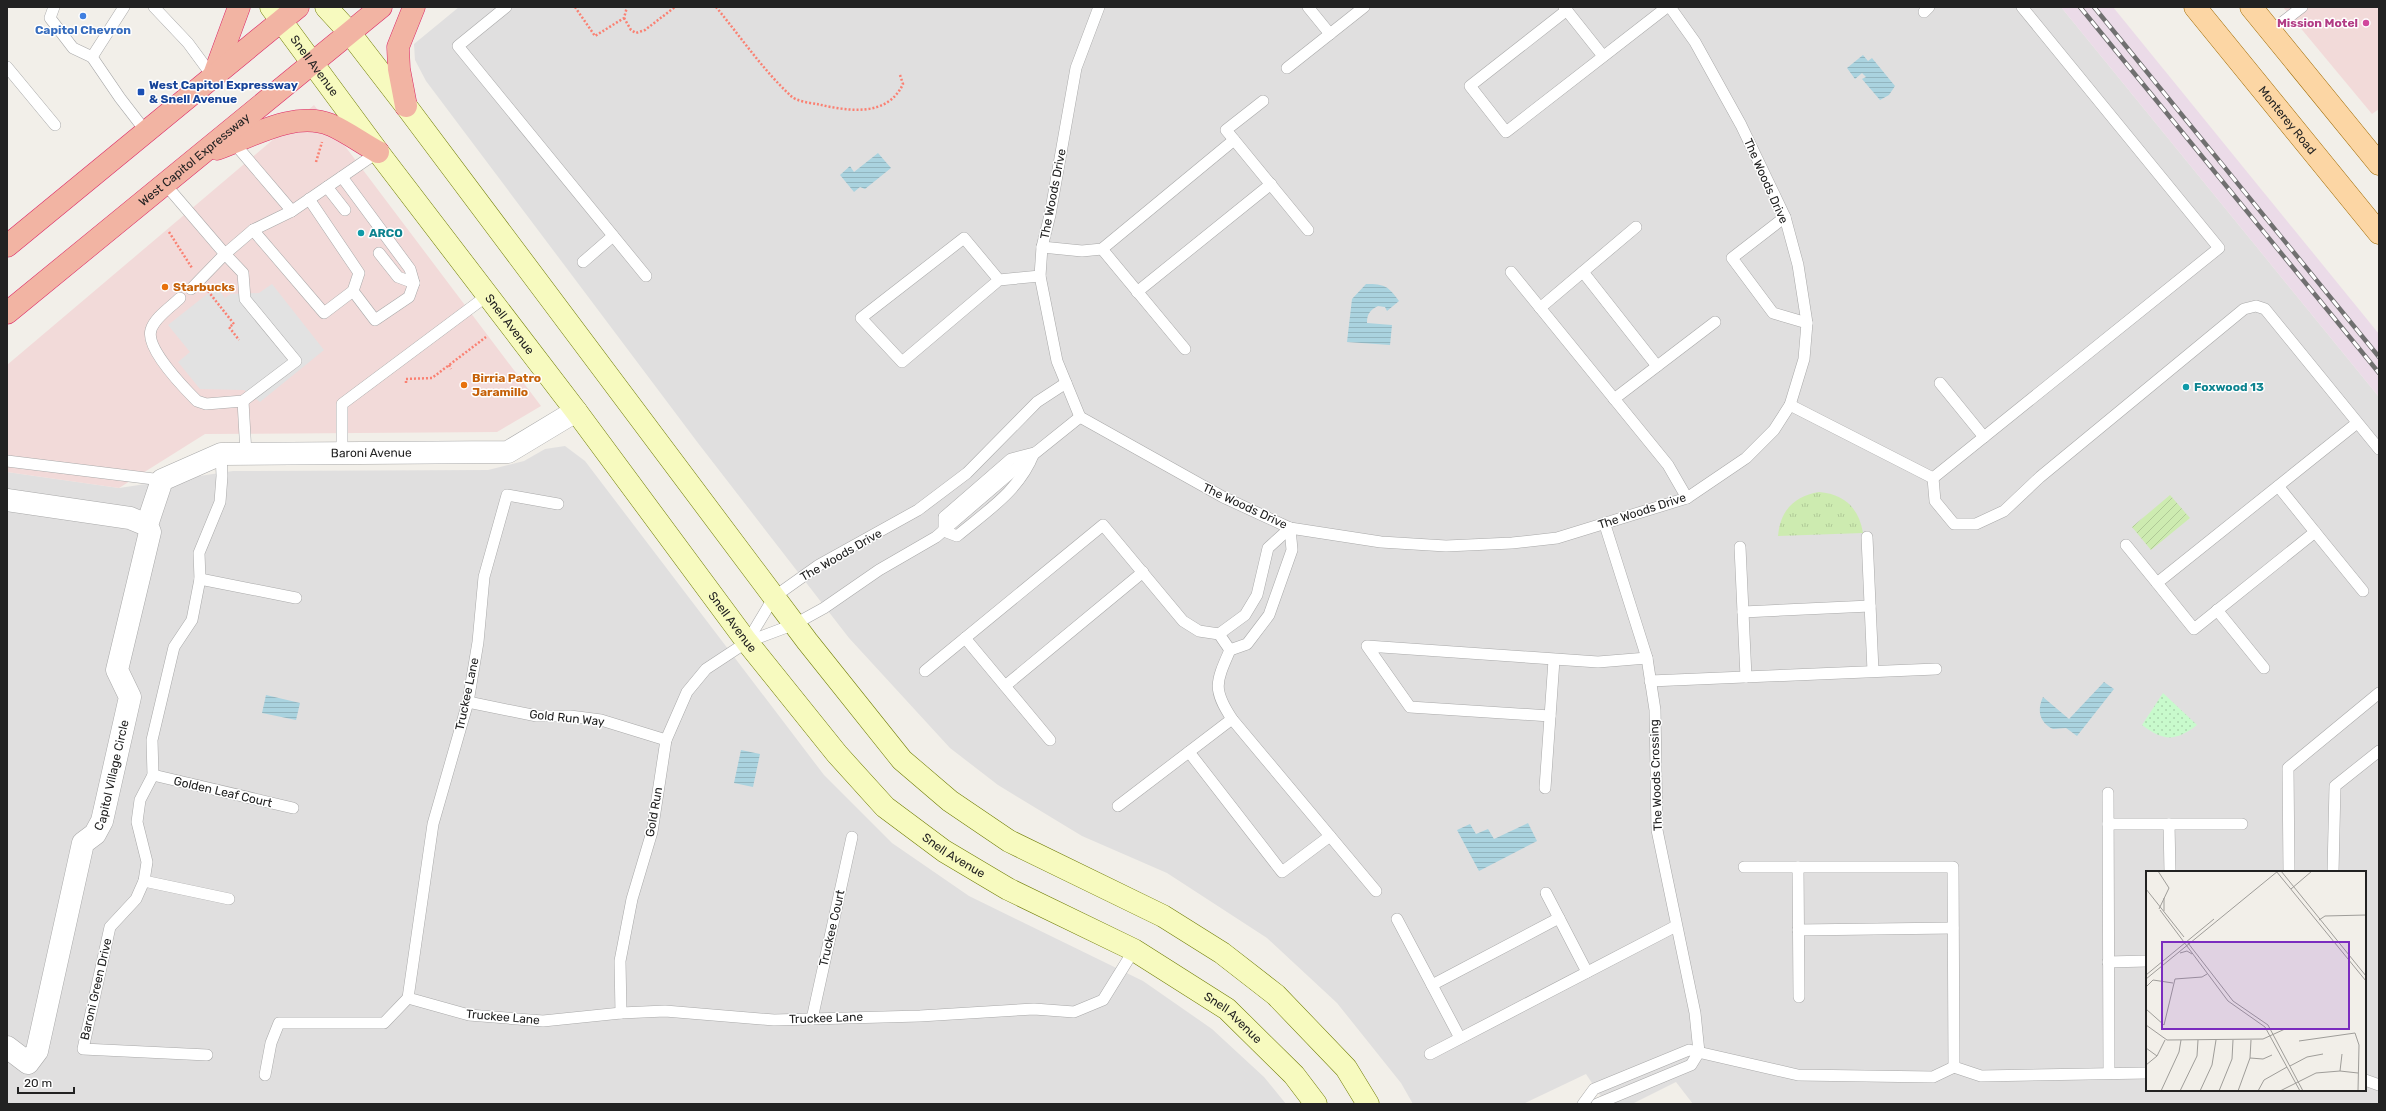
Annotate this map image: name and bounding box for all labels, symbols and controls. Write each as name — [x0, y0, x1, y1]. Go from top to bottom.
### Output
marker: Capitol Chevron — [78, 11, 88, 21]
place label: Mission Motel — [2277, 16, 2358, 30]
marker: Mission Motel — [2361, 18, 2371, 28]
place label: Capitol Chevron — [35, 23, 131, 37]
street label: Snell Avenue — [287, 33, 342, 99]
place label: West Capitol Expressway & Snell Avenue — [149, 78, 298, 106]
street label: Monterey Road — [2255, 83, 2319, 157]
marker: West Capitol Expressway & Snell Avenue — [136, 87, 146, 97]
street label: West Capitol Expressway — [136, 110, 253, 209]
street label: The Woods Drive — [1741, 136, 1791, 226]
street label: The Woods Drive — [1037, 147, 1069, 240]
place label: ARCO — [369, 226, 403, 240]
marker: ARCO — [356, 228, 366, 238]
place label: Starbucks — [173, 280, 235, 294]
marker: Starbucks — [160, 282, 170, 292]
street label: Snell Avenue — [482, 291, 537, 357]
place label: Birria Patro Jaramillo — [472, 371, 541, 399]
marker: Birria Patro Jaramillo — [459, 380, 469, 390]
place label: Foxwood 13 — [2194, 380, 2264, 394]
marker: Foxwood 13 — [2181, 382, 2191, 392]
street label: Baroni Avenue — [331, 446, 412, 460]
street label: The Woods Drive — [1200, 480, 1290, 532]
street label: The Woods Drive — [1596, 490, 1688, 532]
street label: The Woods Drive — [798, 526, 884, 584]
street label: Snell Avenue — [705, 589, 760, 655]
street label: Truckee Lane — [452, 656, 482, 732]
street label: Gold Run Way — [529, 707, 606, 729]
street label: Capitol Village Circle — [91, 718, 132, 833]
street label: The Woods Crossing — [1647, 719, 1665, 831]
street label: Golden Leaf Court — [172, 774, 274, 810]
street label: Gold Run — [643, 786, 665, 838]
street label: Snell Avenue — [919, 830, 988, 881]
inset map — [2146, 871, 2366, 1091]
street label: Truckee Court — [816, 888, 848, 968]
street label: Baroni Green Drive — [77, 936, 115, 1041]
street label: Snell Avenue — [1201, 989, 1265, 1046]
street label: Truckee Lane — [466, 1007, 541, 1027]
street label: Truckee Lane — [789, 1010, 864, 1026]
scale bar — [18, 1069, 74, 1095]
text: 20 m — [24, 1076, 52, 1090]

